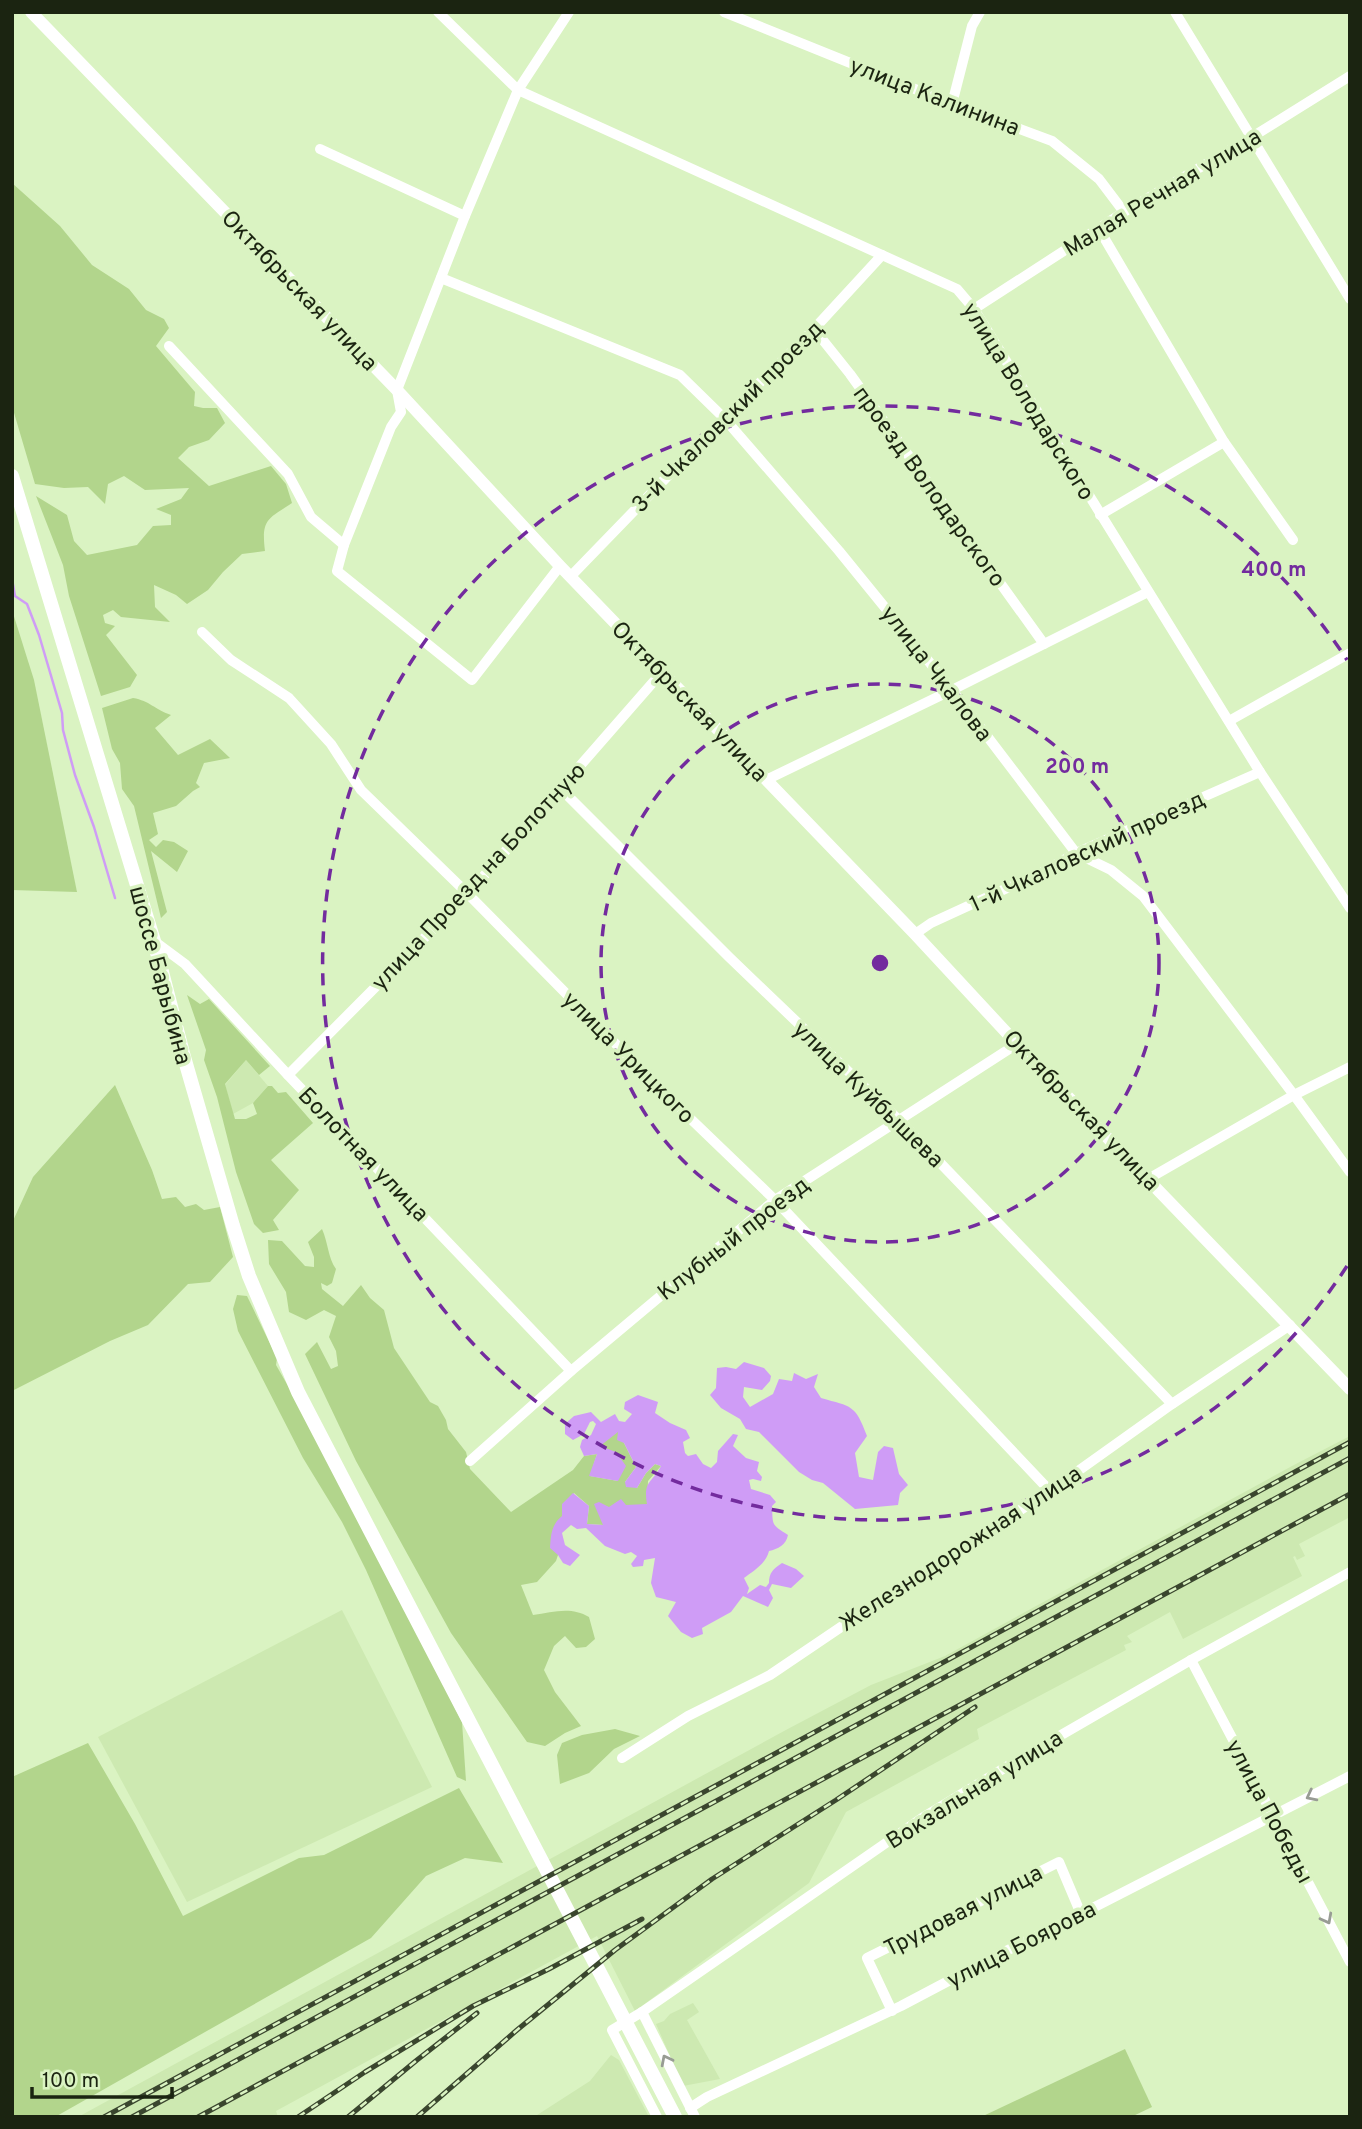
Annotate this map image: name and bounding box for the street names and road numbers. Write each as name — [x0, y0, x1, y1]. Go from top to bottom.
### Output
street label: улица Калинина — [845, 53, 1023, 144]
street label: Малая Речная улица — [1059, 124, 1267, 265]
street label: Октябрьская улица — [214, 205, 383, 378]
street label: улица Володарского — [954, 298, 1100, 507]
street label: 3-й Чкаловский проезд — [627, 316, 831, 520]
street label: проезд Володарского — [845, 381, 1011, 594]
street label: улица Чкалова — [873, 601, 997, 748]
street label: Октябрьская улица — [604, 616, 773, 789]
street label: улица Проезд на Болотную — [366, 758, 593, 998]
street label: 1-й Чкаловский проезд — [966, 786, 1210, 921]
street label: шоссе Барыбина — [121, 883, 196, 1068]
street label: улица Урицкого — [555, 986, 700, 1131]
street label: улица Куйбышева — [786, 1016, 949, 1175]
street label: Октябрьская улица — [996, 1025, 1165, 1198]
street label: Болотная улица — [291, 1082, 434, 1229]
street label: Клубный проезд — [653, 1171, 816, 1308]
street label: Железнодорожная улица — [835, 1461, 1088, 1639]
street label: Вокзальная улица — [882, 1725, 1069, 1857]
street label: улица Победы — [1218, 1735, 1318, 1889]
street label: Трудовая улица — [880, 1860, 1048, 1965]
street label: улица Боярова — [943, 1896, 1102, 1996]

